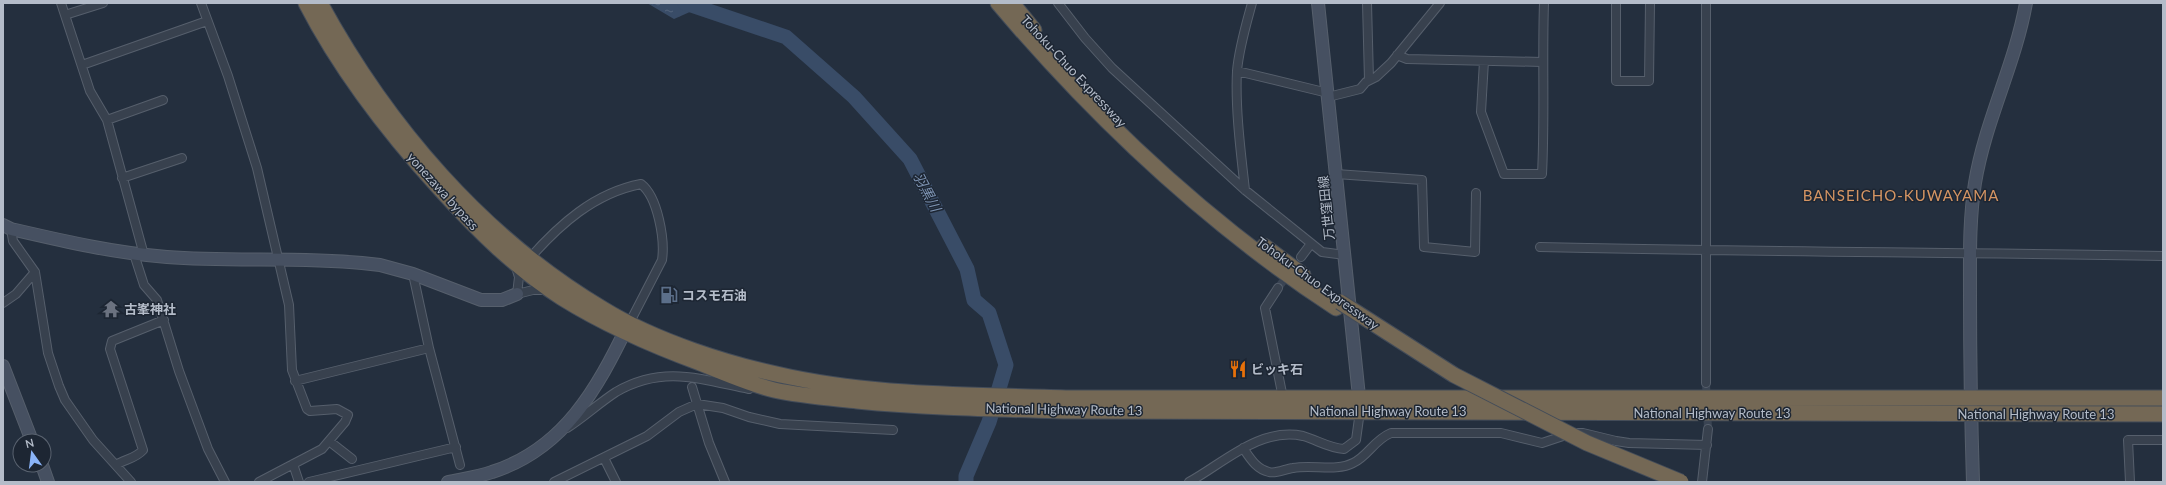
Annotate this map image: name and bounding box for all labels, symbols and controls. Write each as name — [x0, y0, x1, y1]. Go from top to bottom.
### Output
street label: Tohoku-Chuo Expressway — [1018, 12, 1130, 131]
street label: yonezawa bypass — [404, 149, 482, 233]
water label: 羽黒川 — [910, 169, 946, 216]
street label: 万世窪田線 — [1315, 175, 1337, 241]
district label: BANSEICHO-KUWAYAMA — [1803, 186, 1999, 204]
street label: Tohoku-Chuo Expressway — [1254, 233, 1383, 333]
fuel station icon: コスモ石油 — [659, 285, 679, 305]
place label: コスモ石油 — [682, 287, 747, 303]
temple icon: 古峯神社 — [101, 299, 121, 319]
place label: 古峯神社 — [124, 301, 176, 317]
restaurant icon: ビッキ石 — [1228, 359, 1248, 379]
place label: ビッキ石 — [1251, 361, 1303, 377]
street label: National Highway Route 13 — [985, 400, 1143, 418]
street label: National Highway Route 13 — [1310, 403, 1466, 419]
street label: National Highway Route 13 — [1634, 405, 1790, 421]
street label: National Highway Route 13 — [1958, 406, 2114, 422]
north arrow — [12, 433, 52, 473]
text: N — [24, 435, 35, 450]

